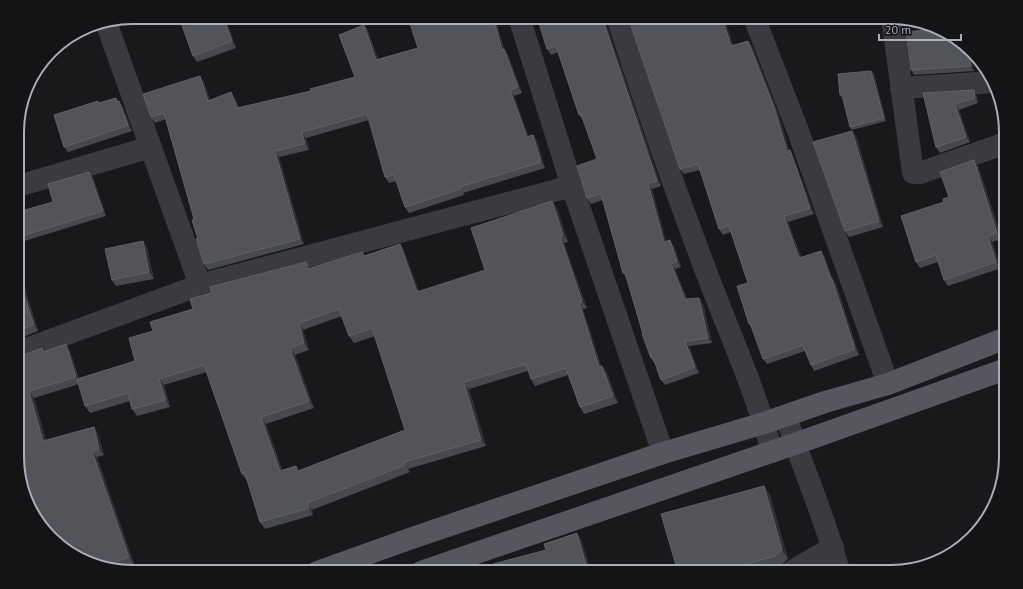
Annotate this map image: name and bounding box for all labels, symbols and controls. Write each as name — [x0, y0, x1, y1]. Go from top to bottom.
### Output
scale bar — [879, 16, 961, 42]
text: 20 m — [885, 22, 911, 37]

